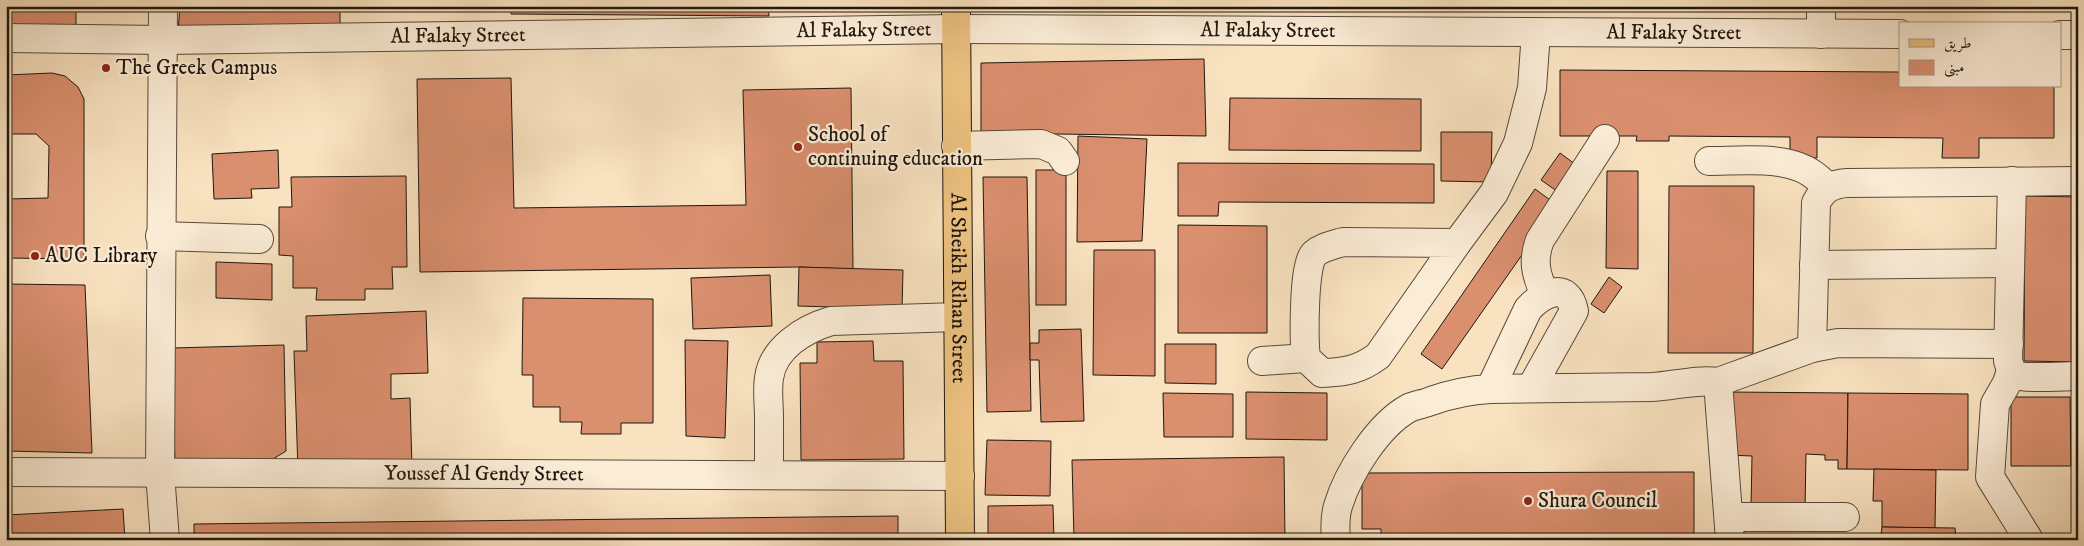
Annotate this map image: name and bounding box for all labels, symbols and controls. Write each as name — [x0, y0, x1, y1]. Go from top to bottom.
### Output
street label: Al Falaky Street — [796, 16, 932, 44]
street label: Al Falaky Street — [1200, 17, 1336, 44]
street label: Al Falaky Street — [1606, 19, 1742, 46]
street label: Al Falaky Street — [390, 22, 526, 50]
legend — [1899, 22, 2062, 88]
text: طريق — [1944, 34, 1971, 53]
place label: The Greek Campus — [116, 55, 277, 81]
text: مبنى — [1944, 58, 1964, 78]
marker: The Greek Campus — [100, 62, 112, 74]
place label: School of continuing education — [808, 122, 983, 172]
marker: School of continuing education — [792, 141, 804, 153]
street label: Al Sheikh Rihan Street — [944, 192, 972, 384]
place label: AUC Library — [45, 243, 158, 269]
marker: AUC Library — [29, 250, 41, 262]
street label: Youssef Al Gendy Street — [384, 461, 584, 487]
place label: Shura Council — [1538, 488, 1658, 514]
marker: Shura Council — [1522, 495, 1534, 507]

